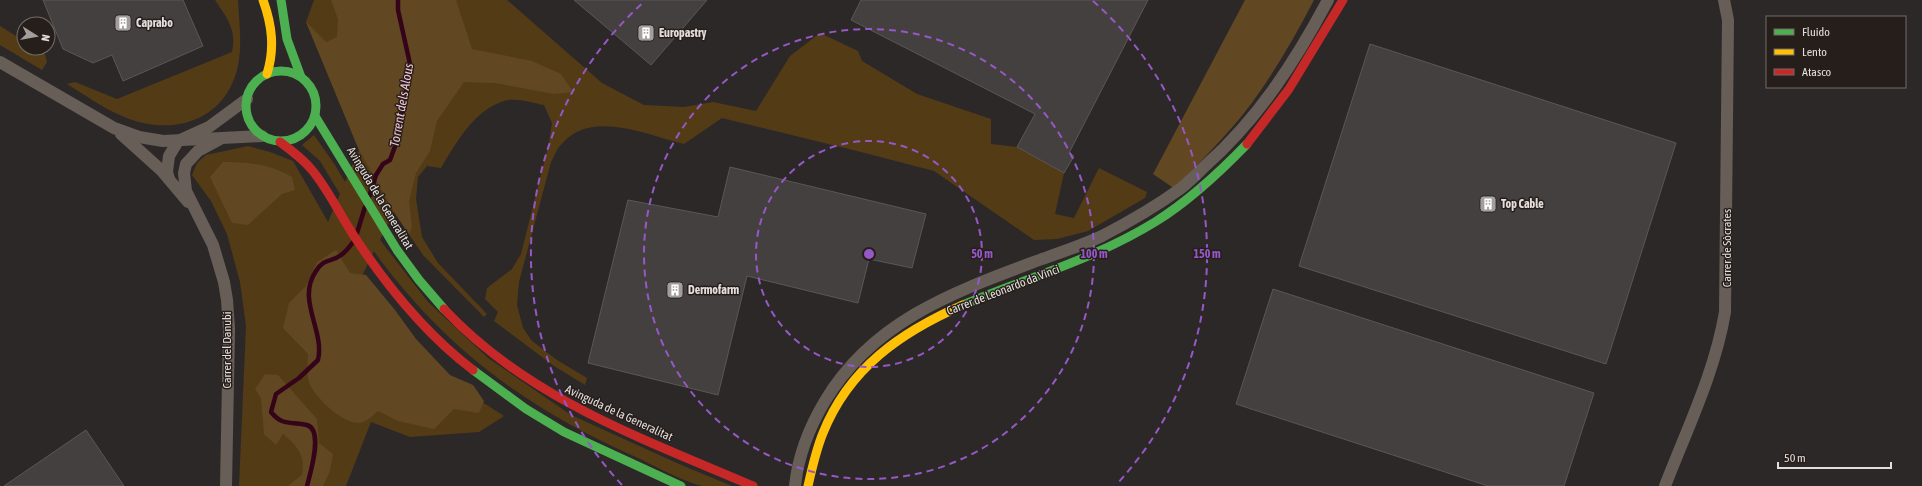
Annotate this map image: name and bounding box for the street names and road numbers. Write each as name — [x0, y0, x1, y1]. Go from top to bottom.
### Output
street label: Avinguda de la Generalitat — [344, 144, 416, 252]
street label: Carrer de Sòcrates — [1720, 209, 1734, 287]
street label: Carrer de Leonardo da Vinci — [945, 262, 1061, 318]
street label: Carrer del Danubi — [220, 311, 234, 389]
street label: Avinguda de la Generalitat — [563, 382, 675, 444]

